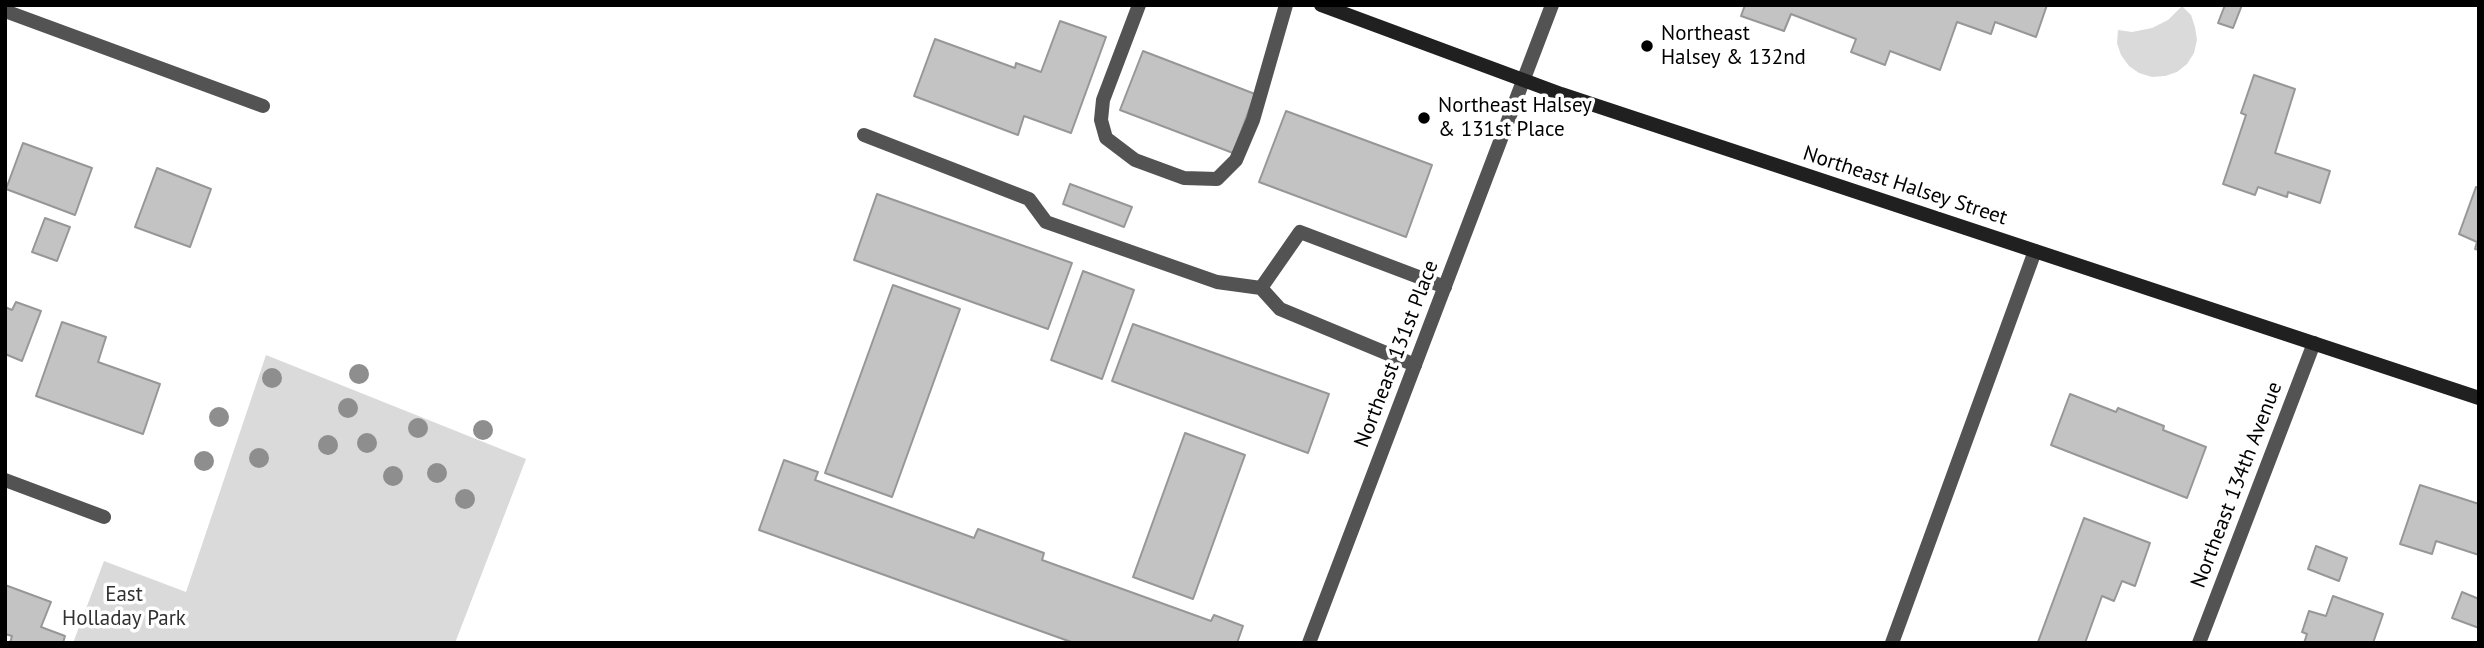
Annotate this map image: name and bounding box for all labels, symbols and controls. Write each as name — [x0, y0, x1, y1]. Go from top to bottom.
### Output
place label: Northeast Halsey & 132nd — [1661, 21, 1806, 71]
marker: Northeast Halsey & 132nd — [1639, 38, 1655, 54]
place label: Northeast Halsey & 131st Place — [1438, 93, 1592, 143]
marker: Northeast Halsey & 131st Place — [1416, 110, 1432, 126]
street label: Northeast Halsey Street — [1800, 141, 2010, 231]
street label: Northeast 131st Place — [1350, 257, 1444, 451]
street label: Northeast 134th Avenue — [2186, 378, 2288, 592]
park label: East Holladay Park — [62, 582, 186, 632]

